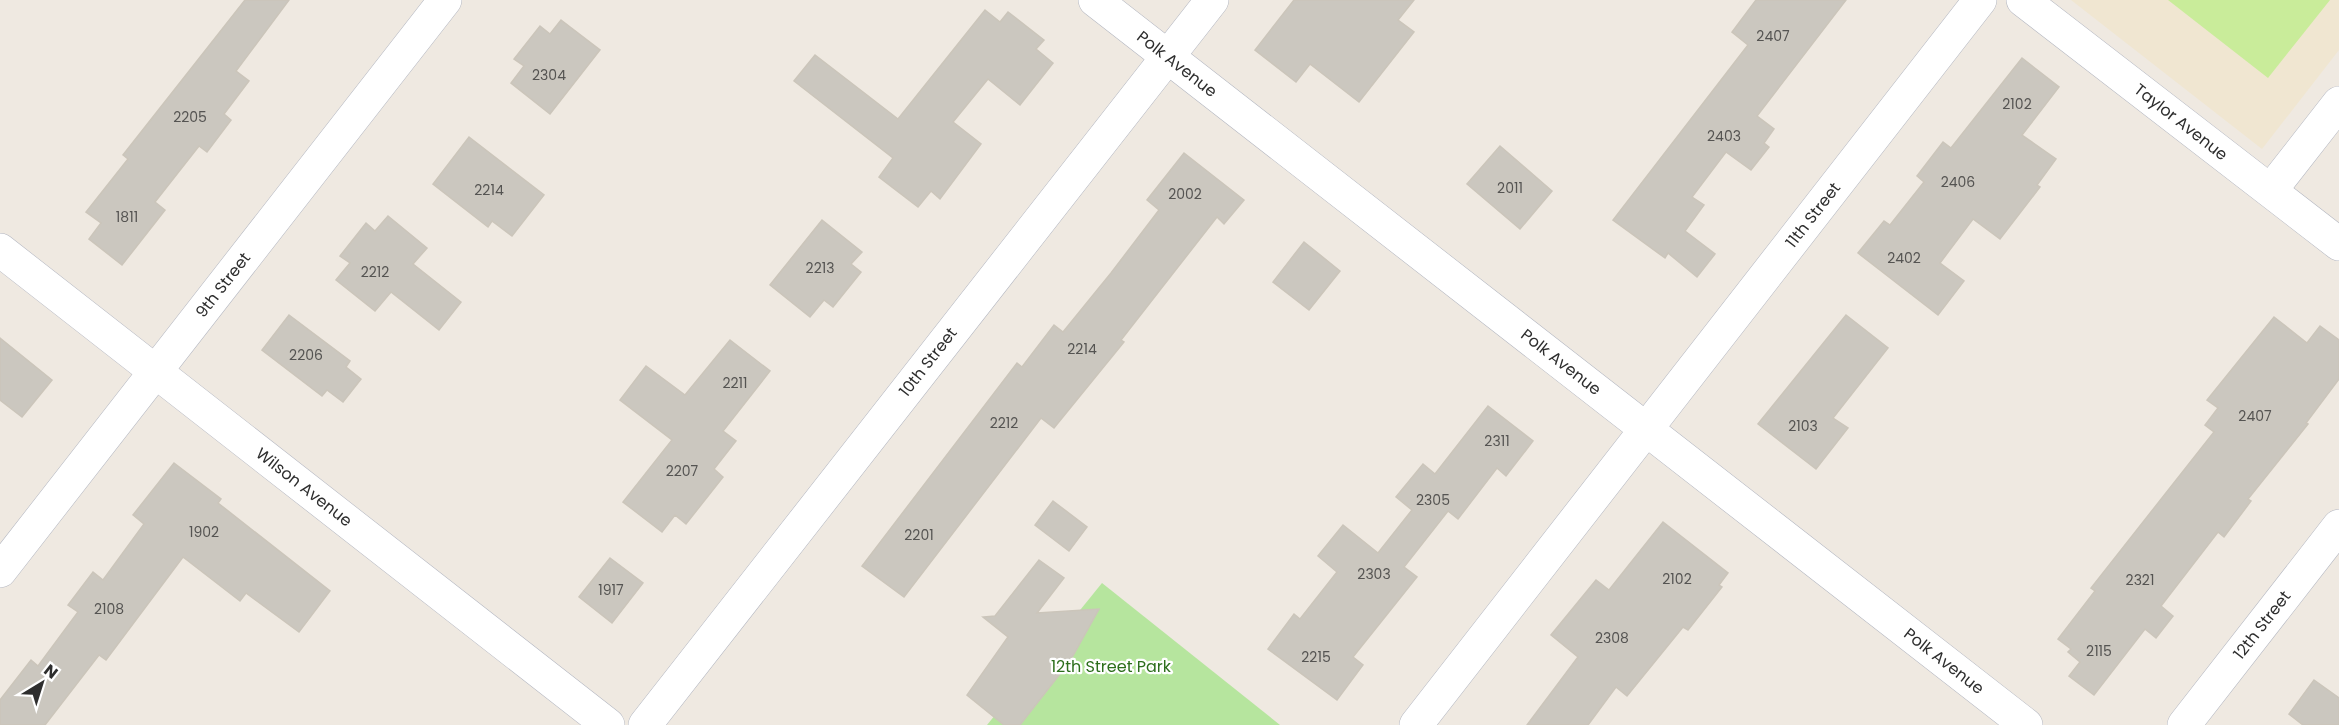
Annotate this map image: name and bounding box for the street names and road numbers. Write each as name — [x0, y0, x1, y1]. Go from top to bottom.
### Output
street label: Polk Avenue — [1132, 25, 1222, 103]
street label: Taylor Avenue — [2129, 78, 2233, 166]
street label: 11th Street — [1780, 177, 1846, 253]
street label: 9th Street — [190, 247, 256, 323]
street label: 10th Street — [894, 322, 963, 402]
street label: Polk Avenue — [1516, 323, 1606, 401]
street label: Wilson Avenue — [251, 442, 357, 532]
street label: 12th Street — [2228, 586, 2296, 664]
street label: Polk Avenue — [1899, 622, 1989, 700]

